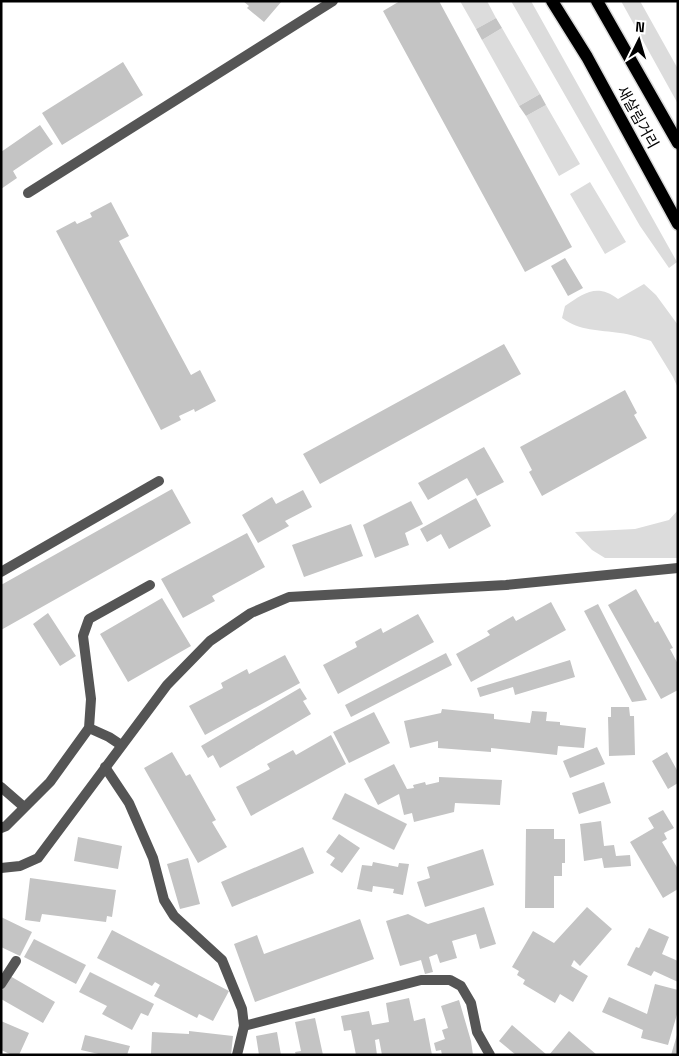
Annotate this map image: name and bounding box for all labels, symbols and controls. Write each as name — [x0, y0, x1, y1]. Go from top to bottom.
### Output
north arrow — [614, 15, 664, 65]
text: N — [635, 18, 646, 36]
street label: 새살림거리 — [613, 82, 663, 152]

